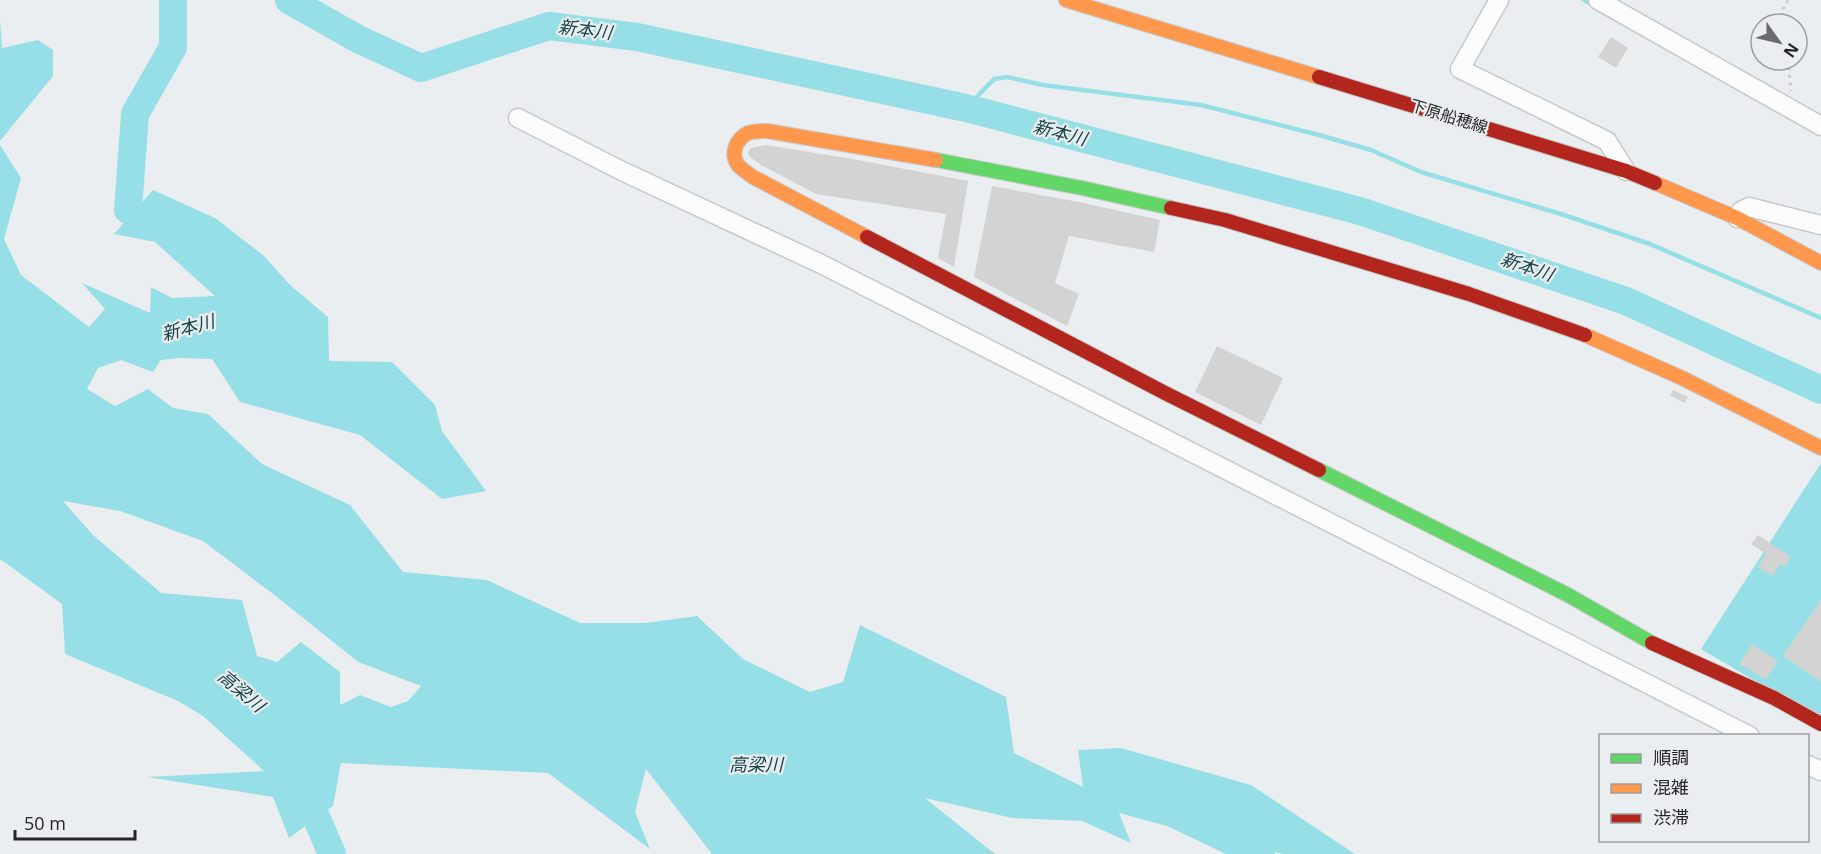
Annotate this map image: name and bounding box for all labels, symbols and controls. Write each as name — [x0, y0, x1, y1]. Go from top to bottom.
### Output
north arrow — [1749, 12, 1809, 72]
water label: 新本川 — [557, 14, 615, 44]
text: N — [1779, 39, 1804, 62]
street label: 下原船穂線 — [1408, 94, 1490, 138]
water label: 新本川 — [1031, 113, 1091, 151]
water label: 新本川 — [1498, 246, 1559, 287]
water label: 新本川 — [159, 308, 219, 346]
water label: 高梁川 — [213, 664, 272, 718]
legend — [1599, 734, 1809, 842]
text: 順調 — [1653, 745, 1689, 769]
water label: 高梁川 — [729, 752, 785, 776]
text: 混雑 — [1653, 775, 1689, 799]
scale bar — [15, 803, 135, 841]
text: 渋滞 — [1653, 805, 1689, 829]
text: 50 m — [24, 811, 66, 835]

